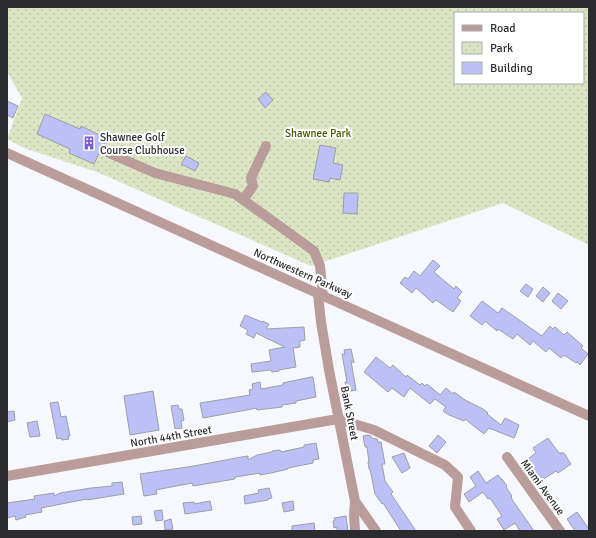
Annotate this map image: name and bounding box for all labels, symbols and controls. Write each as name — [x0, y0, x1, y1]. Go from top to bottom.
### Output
legend — [454, 12, 584, 84]
text: Road — [490, 21, 516, 36]
text: Park — [490, 41, 513, 56]
text: Building — [490, 61, 533, 76]
park label: Shawnee Park — [285, 127, 352, 140]
place label: Shawnee Golf Course Clubhouse — [100, 131, 185, 157]
building icon: Shawnee Golf Course Clubhouse — [81, 135, 97, 151]
street label: Northwestern Parkway — [251, 246, 355, 301]
street label: Bank Street — [338, 385, 361, 441]
street label: North 44th Street — [129, 423, 213, 450]
street label: Miami Avenue — [518, 457, 567, 518]

